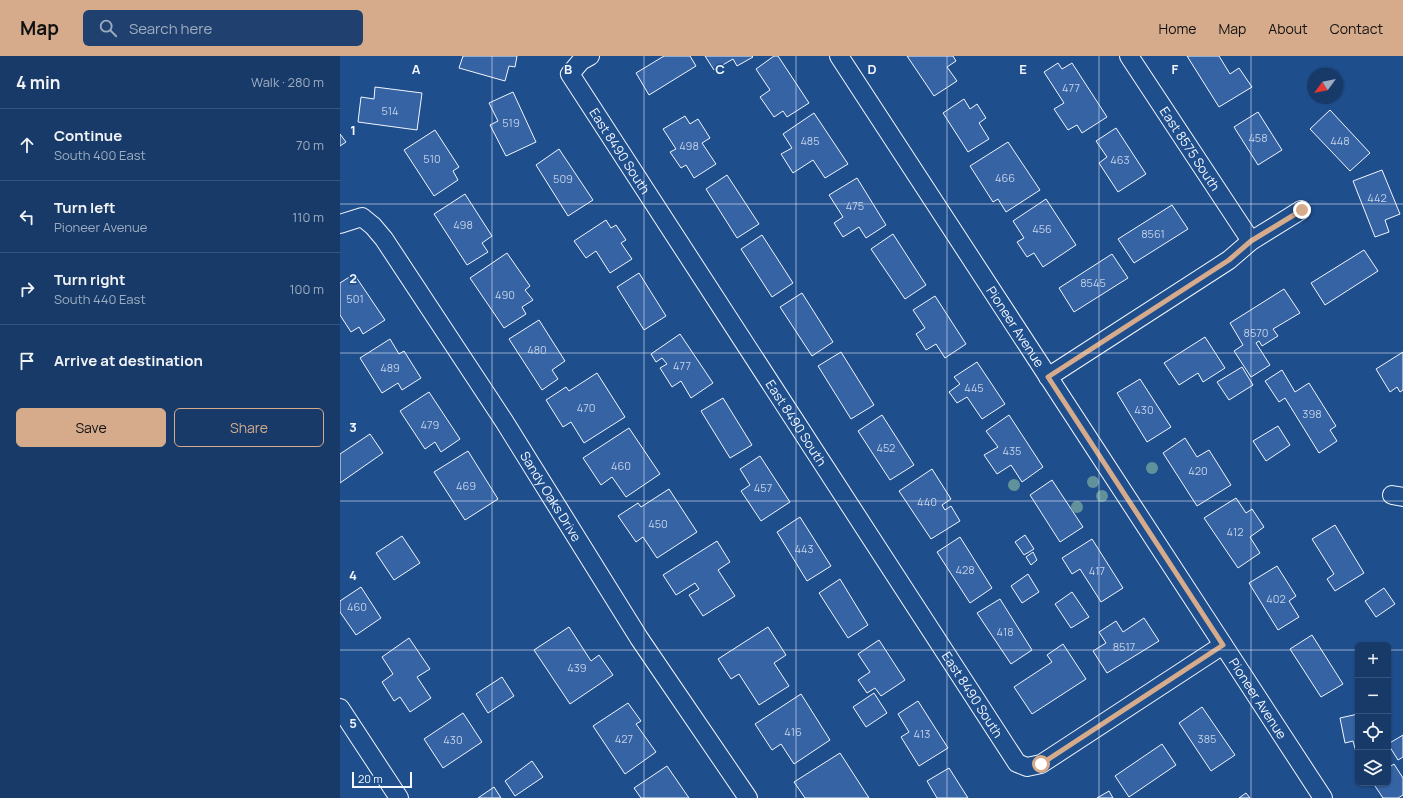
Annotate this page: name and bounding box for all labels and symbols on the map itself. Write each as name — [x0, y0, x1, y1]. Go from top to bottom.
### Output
text: A — [412, 60, 421, 78]
text: B — [564, 60, 572, 78]
text: C — [715, 60, 725, 78]
text: D — [867, 60, 877, 78]
text: E — [1019, 60, 1027, 78]
text: F — [1172, 60, 1179, 78]
north arrow — [1307, 68, 1343, 104]
house number: 477 — [1062, 80, 1080, 95]
house number: 514 — [381, 103, 399, 118]
street label: East 8575 South — [1156, 103, 1224, 194]
street label: East 8490 South — [585, 104, 655, 198]
house number: 519 — [502, 115, 520, 130]
text: 1 — [350, 121, 356, 139]
house number: 458 — [1248, 130, 1268, 145]
house number: 485 — [800, 133, 820, 148]
house number: 448 — [1330, 133, 1350, 148]
house number: 498 — [679, 138, 699, 153]
house number: 510 — [423, 151, 441, 166]
house number: 463 — [1110, 152, 1130, 167]
house number: 466 — [995, 170, 1015, 185]
house number: 509 — [553, 171, 573, 186]
house number: 442 — [1367, 190, 1387, 205]
house number: 475 — [846, 198, 864, 213]
route end — [1293, 201, 1311, 219]
house number: 498 — [453, 217, 473, 232]
house number: 456 — [1032, 221, 1052, 236]
house number: 8561 — [1141, 226, 1165, 241]
text: 2 — [349, 269, 357, 287]
house number: 8545 — [1080, 275, 1106, 290]
street label: Pioneer Avenue — [982, 283, 1049, 371]
house number: 490 — [495, 287, 515, 302]
house number: 501 — [346, 291, 364, 306]
house number: 8570 — [1244, 325, 1268, 340]
house number: 480 — [527, 342, 547, 357]
house number: 477 — [673, 358, 691, 373]
house number: 489 — [380, 360, 400, 375]
street label: East 8490 South — [762, 376, 831, 469]
house number: 445 — [964, 380, 984, 395]
house number: 470 — [577, 400, 595, 415]
house number: 430 — [1134, 402, 1154, 417]
house number: 398 — [1302, 406, 1322, 421]
house number: 479 — [421, 417, 440, 432]
text: 3 — [349, 418, 357, 436]
house number: 452 — [877, 440, 895, 455]
house number: 435 — [1003, 443, 1021, 458]
street label: Sandy Oaks Drive — [516, 448, 586, 545]
house number: 460 — [611, 458, 631, 473]
house number: 420 — [1188, 463, 1208, 478]
house number: 469 — [456, 478, 476, 493]
house number: 457 — [754, 480, 772, 495]
house number: 440 — [917, 494, 937, 509]
house number: 450 — [648, 516, 668, 531]
house number: 412 — [1226, 524, 1244, 539]
house number: 443 — [794, 541, 814, 556]
house number: 428 — [955, 562, 975, 577]
house number: 417 — [1089, 563, 1105, 578]
text: 4 — [349, 566, 357, 584]
house number: 402 — [1266, 591, 1286, 606]
house number: 460 — [347, 599, 367, 614]
house number: 418 — [996, 624, 1014, 639]
house number: 8517 — [1113, 639, 1135, 654]
street label: East 8490 South — [938, 648, 1007, 741]
street label: Pioneer Avenue — [1225, 654, 1291, 743]
house number: 439 — [567, 660, 587, 675]
text: 5 — [349, 714, 357, 732]
house number: 416 — [784, 724, 802, 739]
house number: 413 — [914, 726, 930, 741]
house number: 427 — [615, 731, 633, 746]
house number: 385 — [1198, 731, 1216, 746]
house number: 430 — [443, 732, 463, 747]
route start — [1032, 755, 1050, 773]
scale bar — [352, 770, 412, 789]

